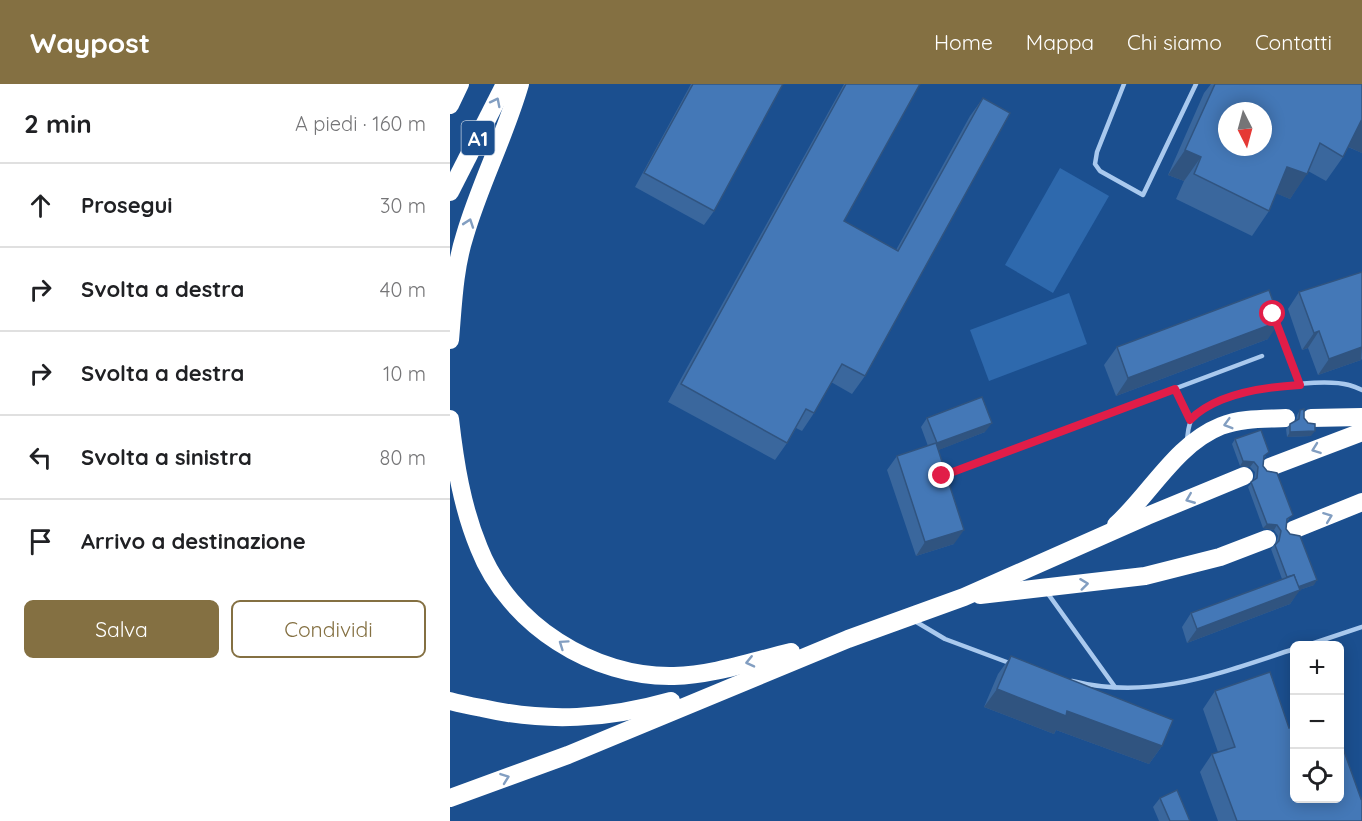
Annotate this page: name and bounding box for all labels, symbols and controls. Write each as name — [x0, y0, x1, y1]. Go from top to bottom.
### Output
text: Waypost — [30, 25, 150, 60]
text: Home — [934, 29, 993, 55]
text: Mappa — [1026, 29, 1094, 55]
text: Chi siamo — [1127, 29, 1222, 55]
text: Contatti — [1255, 29, 1332, 55]
one-way arrow — [489, 98, 500, 109]
north arrow — [1218, 102, 1272, 156]
text: 2 min — [24, 107, 92, 140]
text: A piedi · 160 m — [295, 111, 426, 136]
road number: A1 — [462, 121, 494, 155]
icon: ahead — [24, 189, 57, 222]
text: Prosegui — [81, 191, 173, 219]
text: 30 m — [380, 193, 426, 218]
one-way arrow — [461, 218, 474, 229]
icon: right — [24, 273, 57, 306]
text: Svolta a destra — [81, 275, 244, 303]
text: 40 m — [380, 277, 426, 302]
route start — [1259, 300, 1285, 326]
icon: right — [24, 357, 57, 390]
text: Svolta a destra — [81, 359, 244, 387]
text: 10 m — [383, 361, 426, 386]
one-way arrow — [1223, 417, 1234, 429]
icon: left — [24, 441, 57, 474]
one-way arrow — [1311, 442, 1322, 455]
text: Svolta a sinistra — [81, 443, 252, 471]
text: 80 m — [380, 445, 426, 470]
route end — [928, 462, 954, 488]
one-way arrow — [1185, 492, 1196, 504]
one-way arrow — [1322, 511, 1333, 524]
icon: arrive — [24, 525, 57, 558]
text: Arrivo a destinazione — [81, 527, 306, 555]
one-way arrow — [1080, 578, 1089, 591]
button: Salva — [24, 600, 219, 658]
button: Condividi — [231, 600, 426, 658]
one-way arrow — [559, 640, 570, 651]
map controls — [1290, 641, 1344, 803]
button: + — [1290, 641, 1344, 695]
one-way arrow — [745, 654, 755, 667]
button: − — [1290, 695, 1344, 749]
button: locate — [1290, 749, 1344, 803]
one-way arrow — [499, 773, 510, 785]

